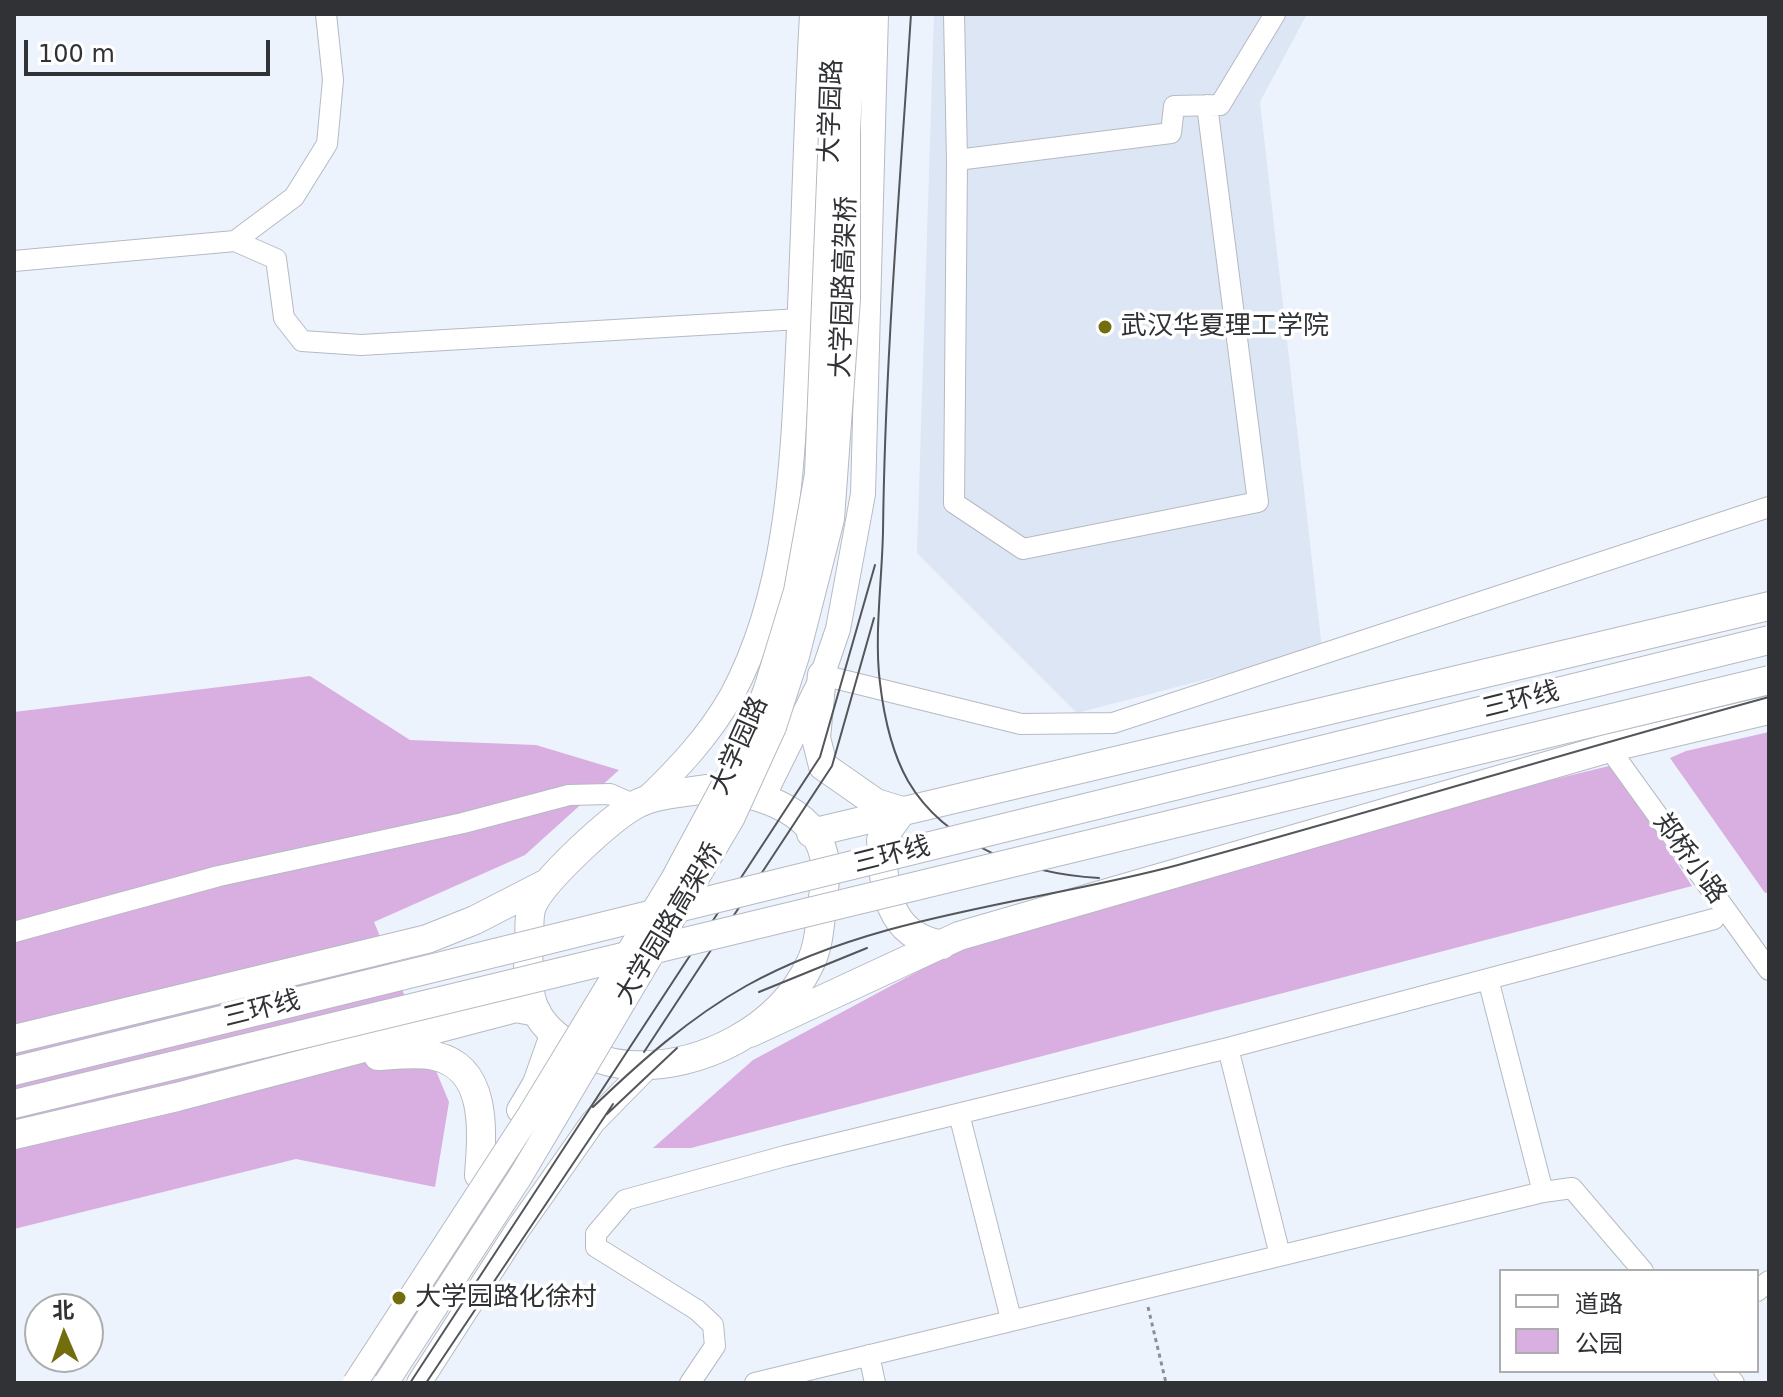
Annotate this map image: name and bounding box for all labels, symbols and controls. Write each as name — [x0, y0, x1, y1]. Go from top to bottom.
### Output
scale bar — [28, 24, 274, 74]
text: 100 m — [38, 40, 115, 68]
street label: 大学园路 — [815, 58, 849, 164]
street label: 大学园路高架桥 — [826, 196, 864, 378]
place label: 武汉华夏理工学院 — [1121, 311, 1329, 343]
marker: 武汉华夏理工学院 — [1096, 318, 1114, 336]
street label: 三环线 — [1479, 676, 1563, 726]
street label: 大学园路 — [705, 692, 775, 800]
street label: 郑桥小路 — [1646, 808, 1732, 910]
street label: 三环线 — [850, 831, 934, 881]
street label: 大学园路高架桥 — [610, 838, 730, 1010]
street label: 三环线 — [220, 985, 304, 1035]
legend — [1499, 1269, 1759, 1373]
place label: 大学园路化徐村 — [415, 1282, 597, 1314]
marker: 大学园路化徐村 — [390, 1289, 408, 1307]
text: 道路 — [1575, 1290, 1623, 1318]
north arrow — [24, 1293, 104, 1373]
text: 北 — [52, 1298, 75, 1323]
text: 公园 — [1575, 1330, 1623, 1358]

